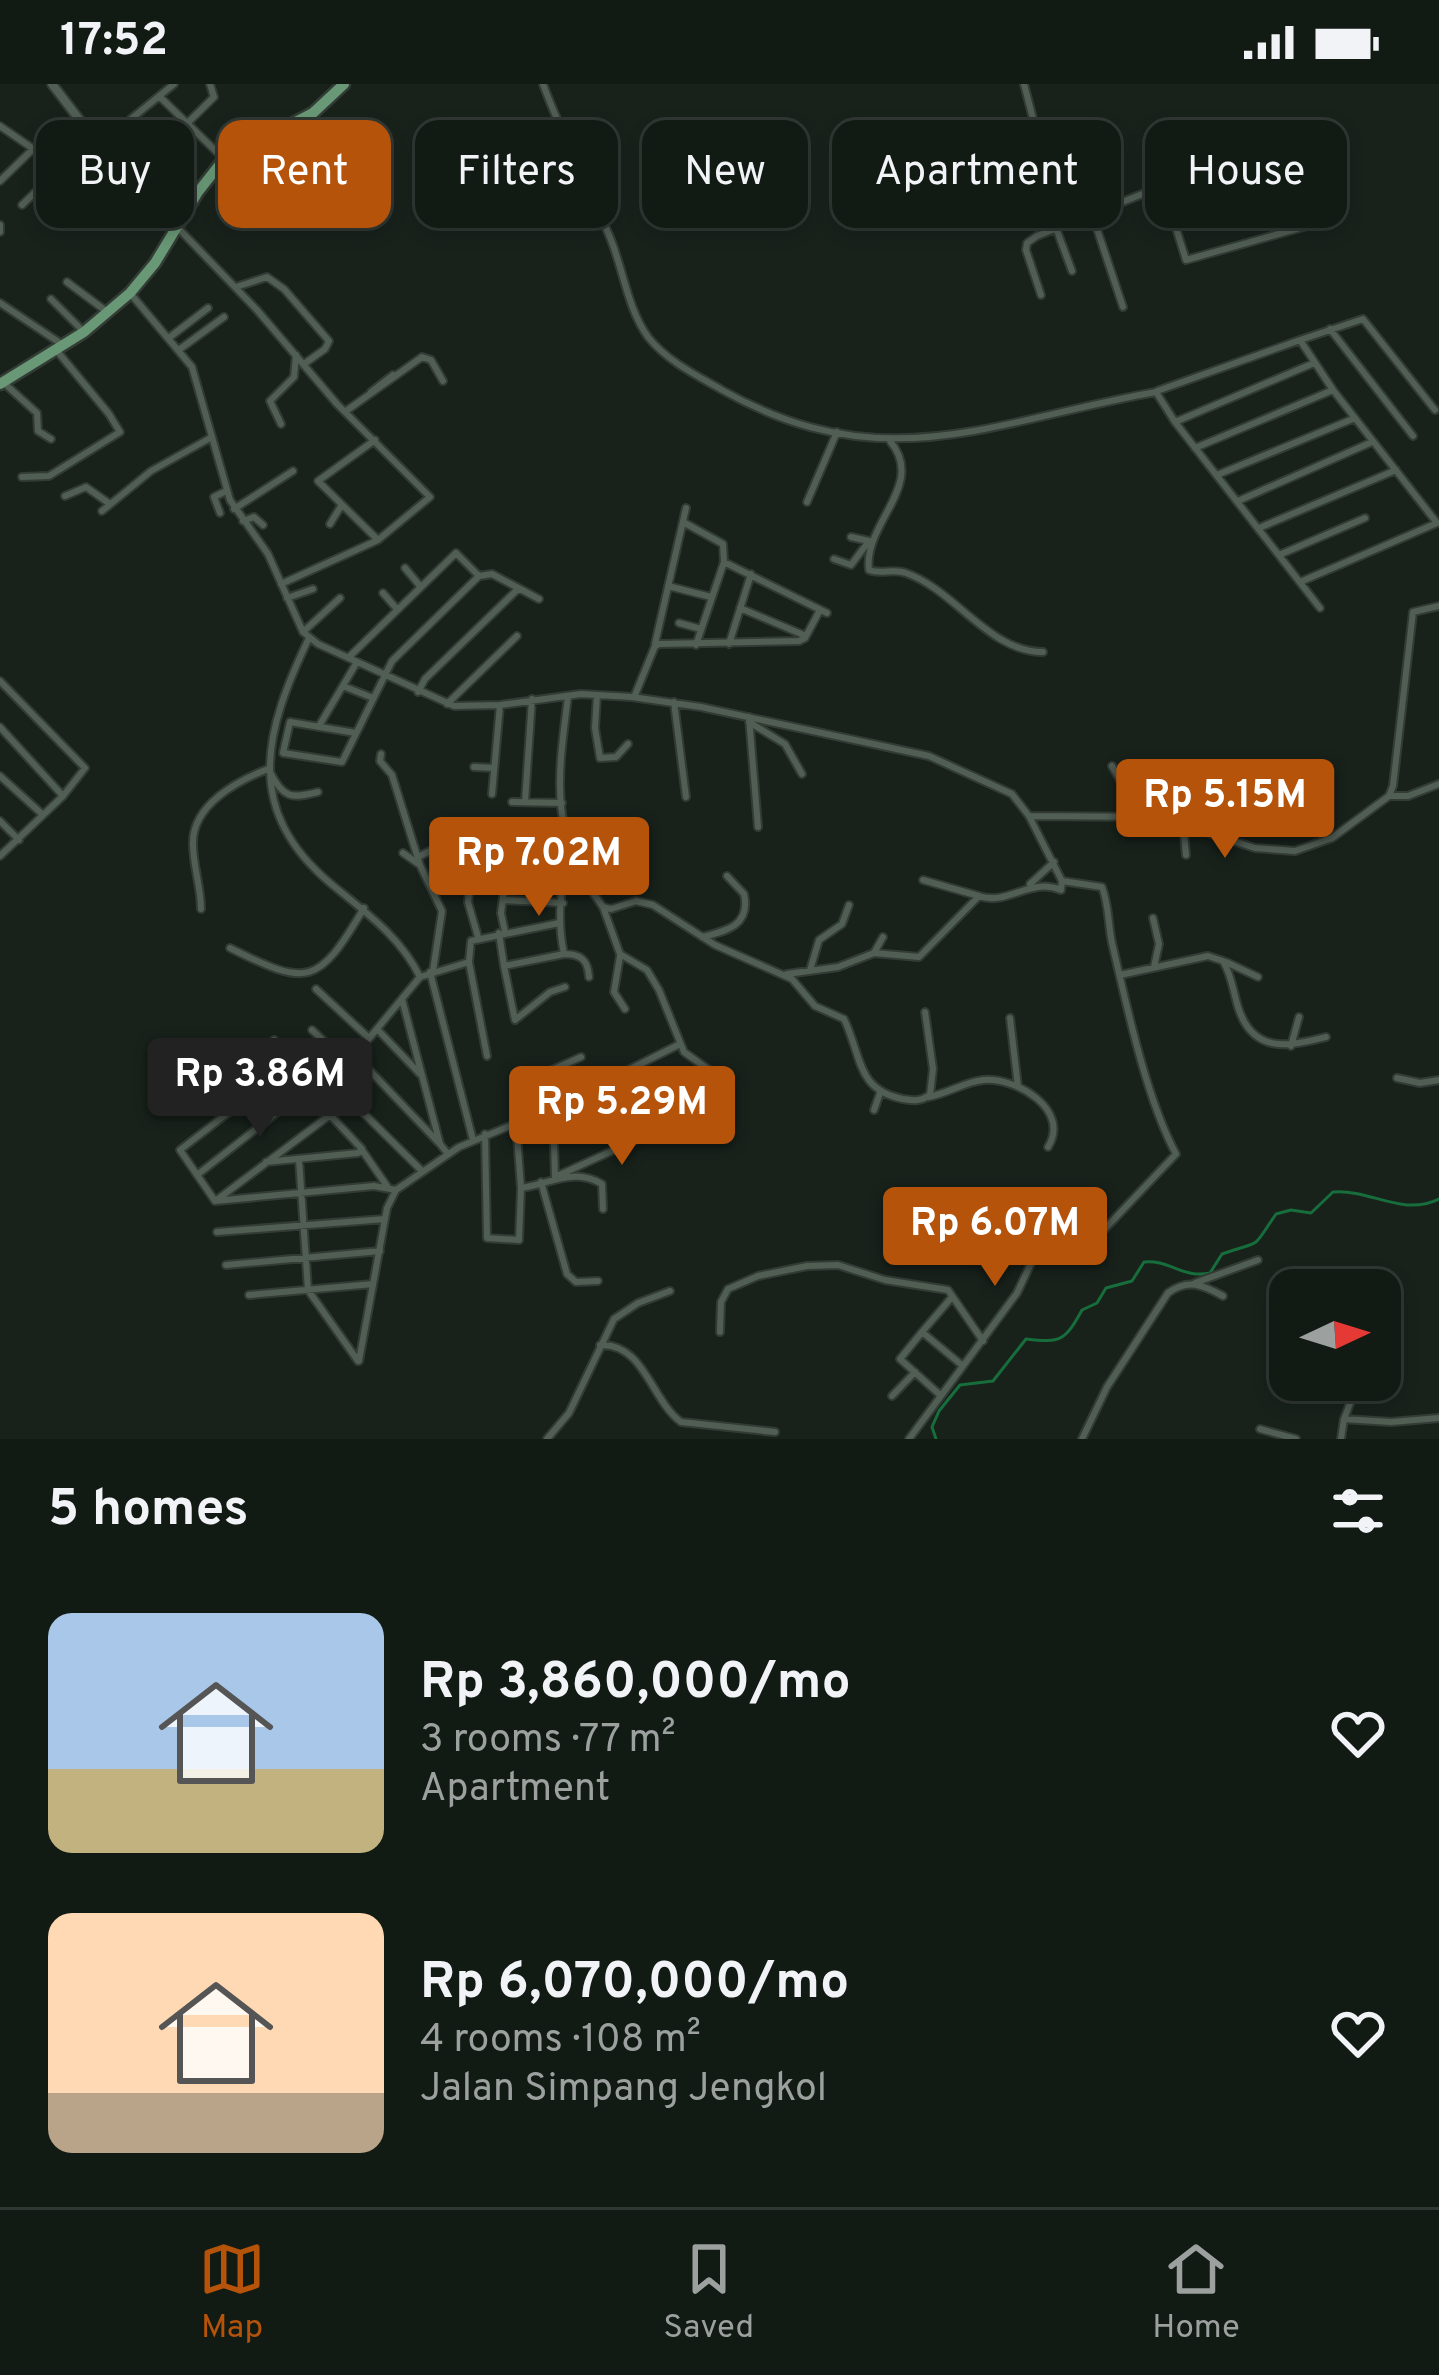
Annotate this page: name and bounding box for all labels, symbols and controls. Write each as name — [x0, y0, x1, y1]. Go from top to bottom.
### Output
text: 17:52 — [60, 14, 168, 71]
chip: Buy — [36, 120, 194, 228]
chip: Rent — [218, 120, 391, 228]
chip: Filters — [415, 120, 618, 228]
chip: New — [642, 120, 808, 228]
chip: Apartment — [832, 120, 1121, 228]
chip: House — [1145, 120, 1347, 228]
pin: Rp 5.15M — [1101, 759, 1349, 861]
text: Rp 5.15M — [1143, 773, 1307, 822]
pin: Rp 7.02M — [415, 817, 663, 919]
text: Rp 7.02M — [456, 831, 622, 880]
pin: Rp 3.86M — [136, 1038, 384, 1140]
text: Rp 3.86M — [174, 1052, 346, 1101]
pin: Rp 5.29M — [498, 1066, 746, 1168]
text: Rp 5.29M — [536, 1080, 708, 1129]
pin: Rp 6.07M — [871, 1187, 1119, 1289]
text: Rp 6.07M — [910, 1201, 1080, 1250]
north arrow — [1269, 1269, 1401, 1401]
map controls — [1269, 1269, 1401, 1401]
icon: filters — [1325, 1478, 1391, 1544]
text: 5 homes — [48, 1479, 249, 1544]
text: Rp 3,860,000/mo — [420, 1652, 851, 1717]
icon: home — [144, 1661, 288, 1805]
icon: heart — [1325, 1700, 1391, 1766]
text: 3 rooms · 77 m² — [420, 1717, 676, 1766]
text: Apartment — [420, 1766, 610, 1815]
text: Rp 6,070,000/mo — [420, 1952, 849, 2017]
icon: home — [144, 1961, 288, 2105]
icon: heart — [1325, 2000, 1391, 2066]
text: 4 rooms · 108 m² — [420, 2017, 701, 2066]
text: Jalan Simpang Jengkol — [420, 2066, 827, 2115]
tab: Map — [199, 2236, 265, 2350]
tab: Saved — [663, 2236, 754, 2350]
tab: Home — [1152, 2236, 1240, 2350]

